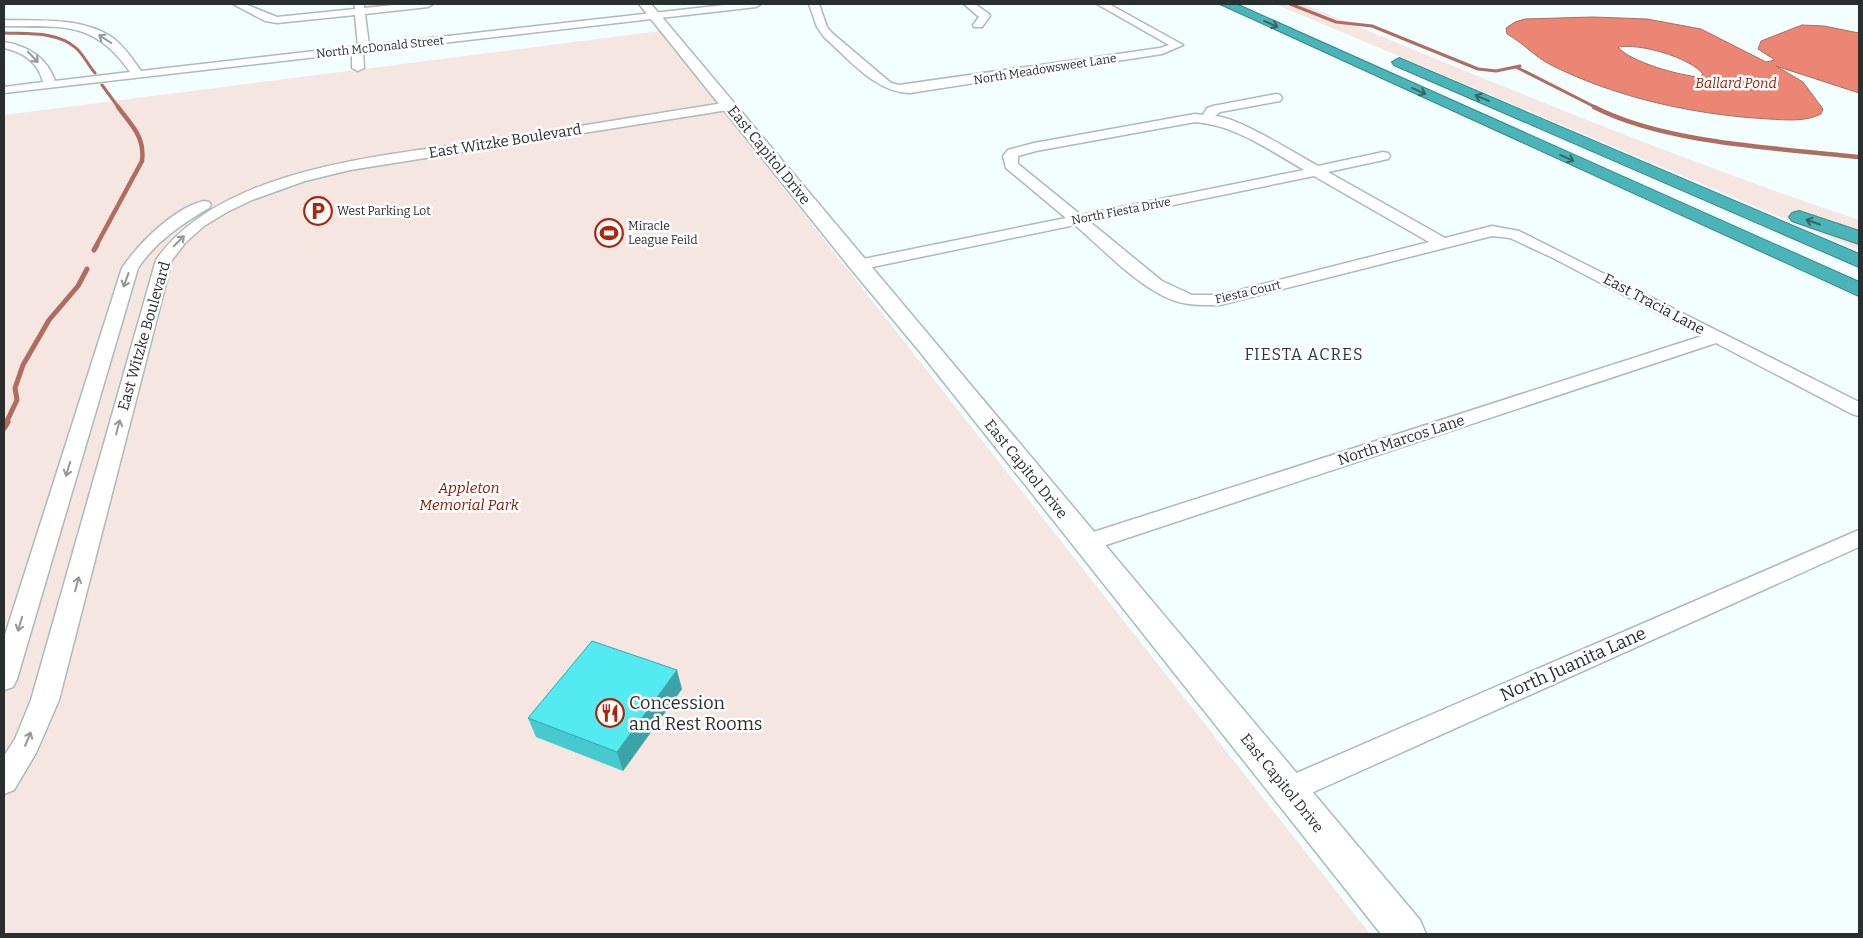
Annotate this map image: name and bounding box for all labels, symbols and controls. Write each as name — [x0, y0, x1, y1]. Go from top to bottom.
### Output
one-way arrow — [1263, 20, 1278, 29]
street label: North McDonald Street — [315, 33, 445, 61]
one-way arrow — [99, 34, 113, 44]
one-way arrow — [27, 51, 39, 64]
street label: North Meadowsweet Lane — [973, 51, 1117, 87]
water label: Ballard Pond — [1695, 75, 1777, 92]
one-way arrow — [1411, 87, 1426, 96]
one-way arrow — [1475, 92, 1490, 102]
street label: East Capitol Drive — [724, 102, 814, 208]
street label: East Witzke Boulevard — [427, 120, 583, 162]
one-way arrow — [1559, 153, 1574, 163]
street label: North Fiesta Drive — [1070, 195, 1172, 227]
parking icon: West Parking Lot — [303, 196, 333, 226]
place label: West Parking Lot — [337, 204, 431, 218]
one-way arrow — [1806, 217, 1821, 226]
sports icon: Miracle League Feild — [594, 218, 624, 248]
place label: Miracle League Feild — [628, 219, 698, 247]
one-way arrow — [173, 235, 185, 247]
street label: East Witzke Boulevard — [114, 259, 174, 413]
street label: East Tracia Lane — [1600, 270, 1708, 338]
one-way arrow — [121, 272, 130, 287]
street label: Fiesta Court — [1214, 277, 1283, 306]
district label: FIESTA ACRES — [1244, 345, 1364, 364]
street label: North Marcos Lane — [1335, 411, 1467, 469]
street label: East Capitol Drive — [981, 416, 1071, 522]
one-way arrow — [114, 419, 123, 435]
one-way arrow — [62, 460, 72, 476]
park label: Appleton Memorial Park — [419, 479, 520, 514]
one-way arrow — [72, 576, 82, 592]
one-way arrow — [15, 616, 25, 632]
street label: North Juanita Lane — [1497, 622, 1649, 706]
place label: Concession and Rest Rooms — [629, 692, 762, 735]
restaurant icon: Concession and Rest Rooms — [595, 698, 625, 728]
street label: East Capitol Drive — [1237, 730, 1327, 836]
one-way arrow — [24, 732, 34, 747]

